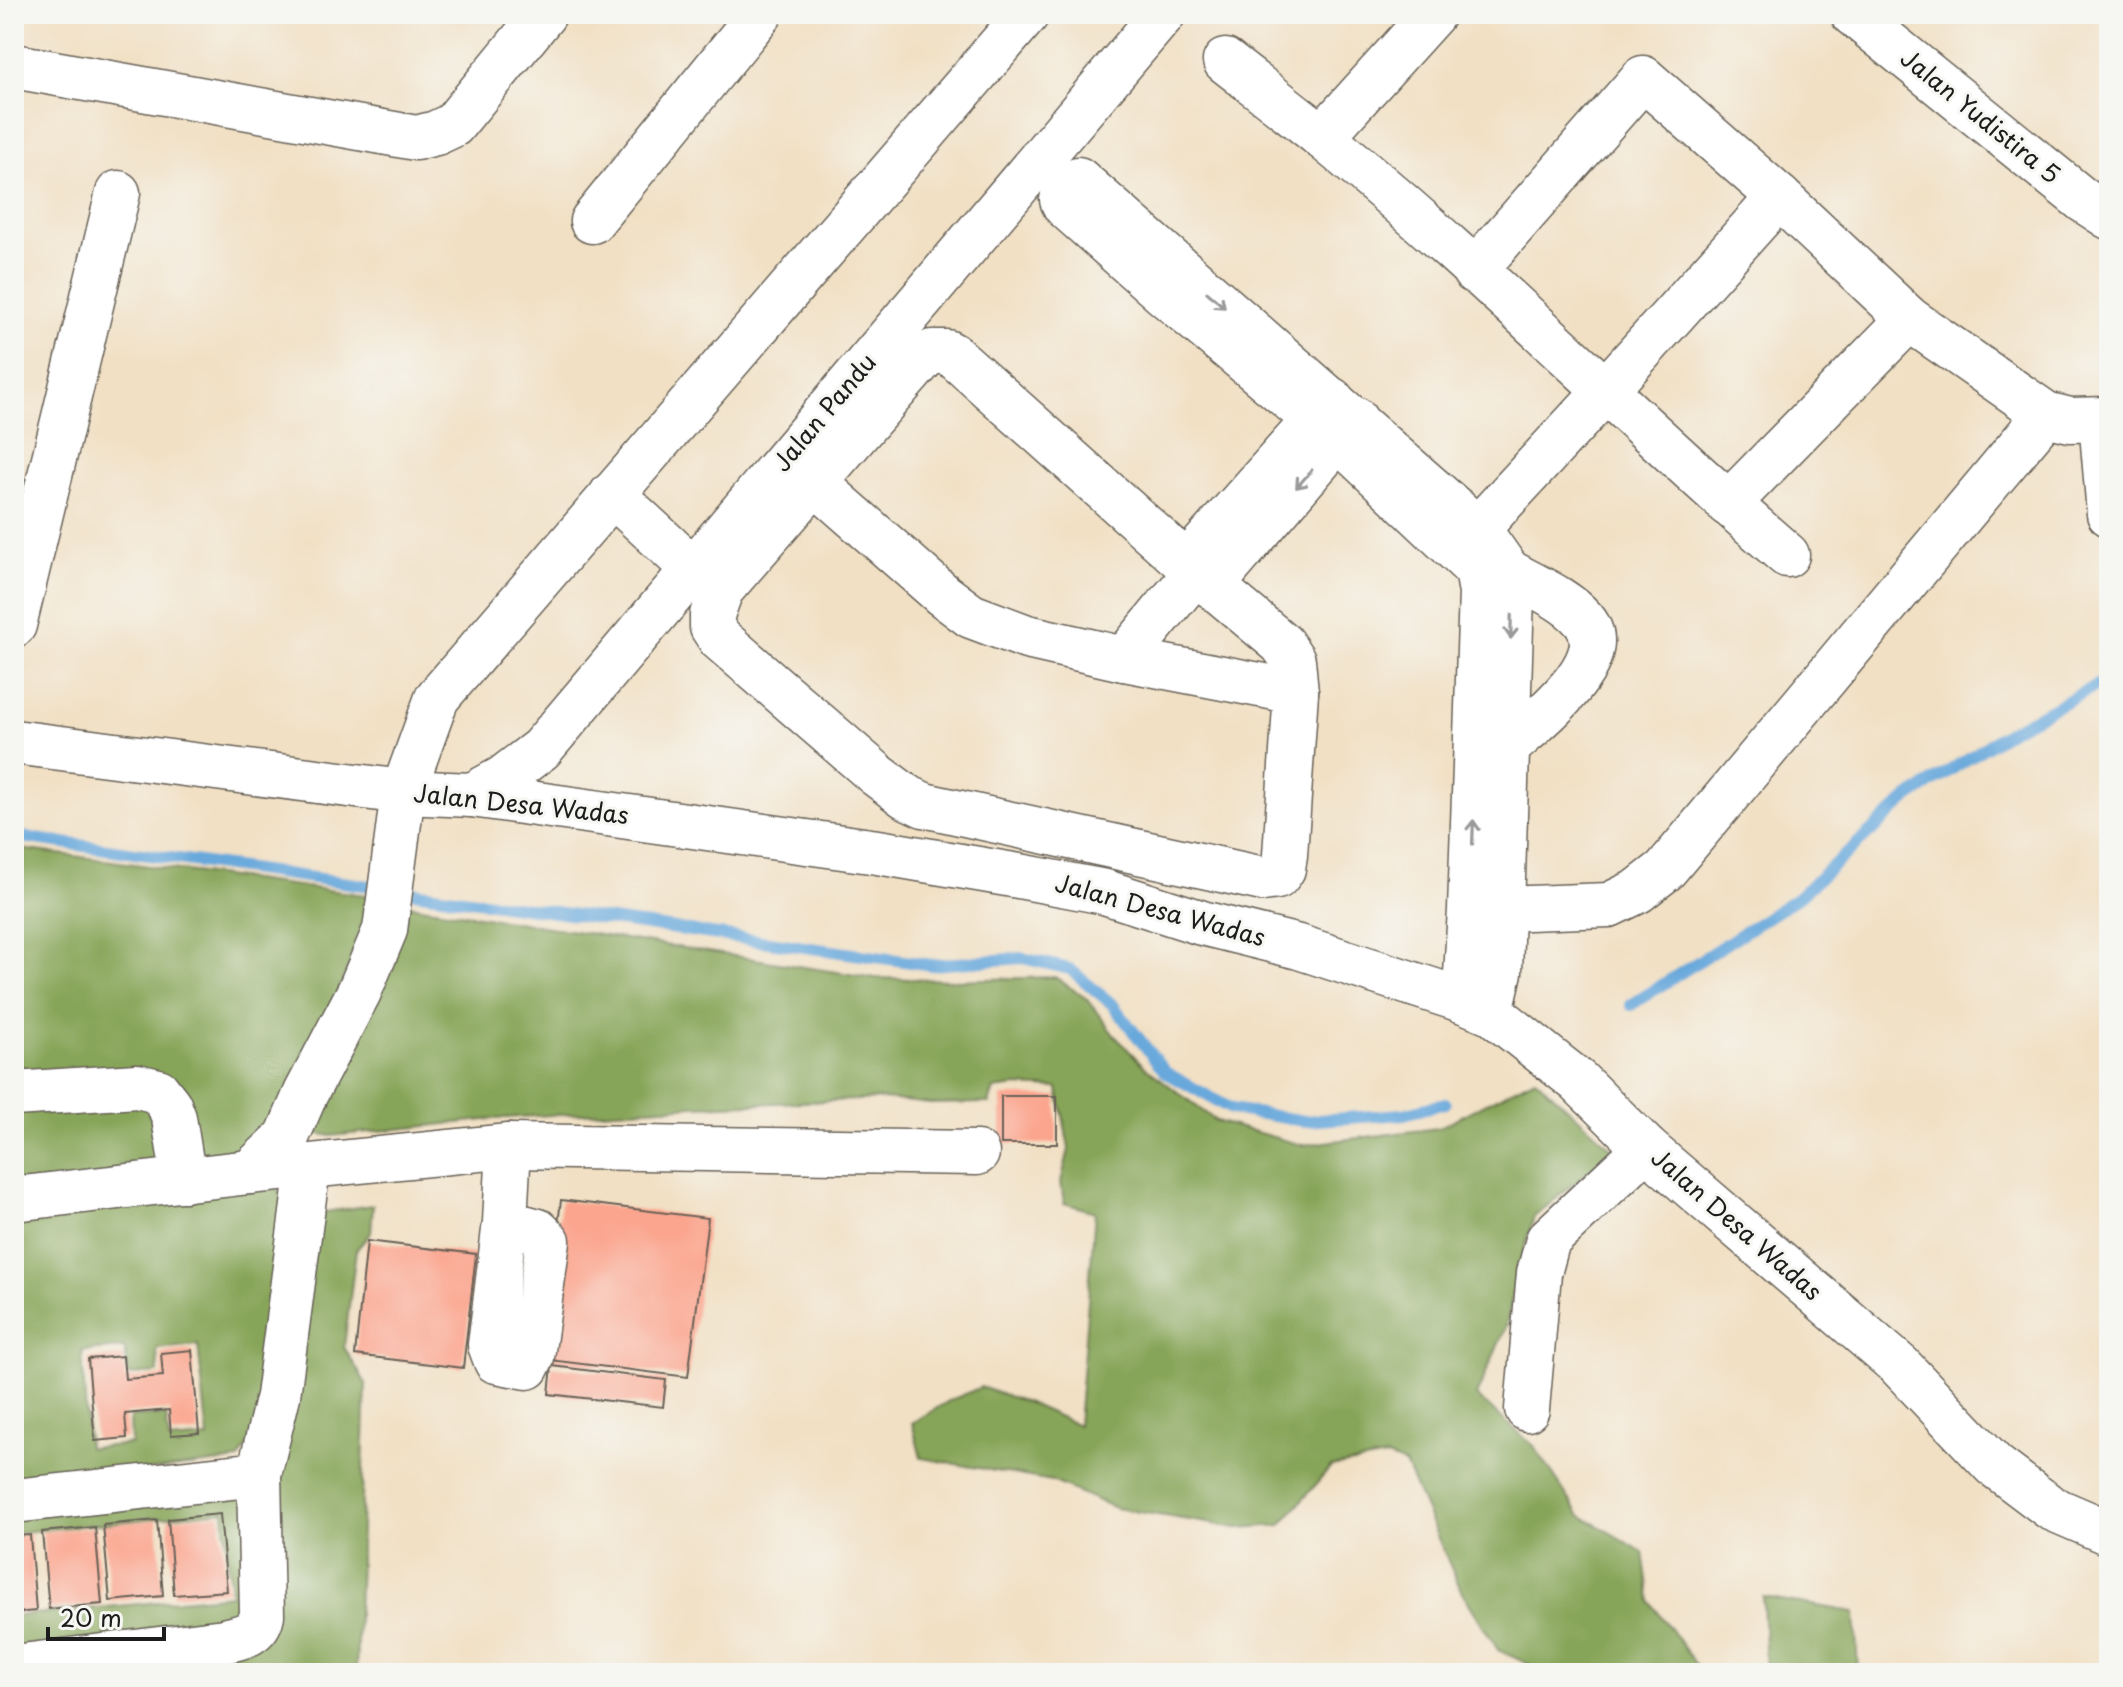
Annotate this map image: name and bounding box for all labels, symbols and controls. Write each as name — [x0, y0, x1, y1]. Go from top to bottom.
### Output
street label: Jalan Yudistira 5 — [1894, 40, 2069, 191]
one-way arrow — [1205, 291, 1225, 309]
street label: Jalan Pandu — [763, 345, 884, 479]
one-way arrow — [1295, 468, 1313, 488]
one-way arrow — [1503, 613, 1519, 640]
street label: Jalan Desa Wadas — [412, 774, 631, 832]
one-way arrow — [1465, 819, 1480, 846]
street label: Jalan Desa Wadas — [1052, 864, 1270, 954]
street label: Jalan Desa Wadas — [1644, 1139, 1831, 1308]
scale bar — [48, 1591, 164, 1641]
text: 20 m — [60, 1599, 122, 1635]

